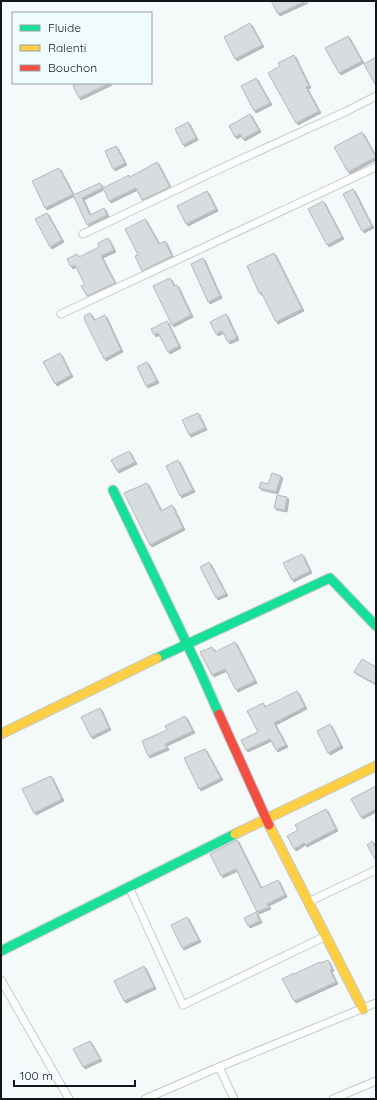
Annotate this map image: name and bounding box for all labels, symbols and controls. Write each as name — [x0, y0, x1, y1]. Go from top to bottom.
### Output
legend — [12, 12, 152, 84]
text: Fluide — [48, 20, 81, 35]
text: Ralenti — [48, 40, 86, 55]
text: Bouchon — [48, 60, 97, 75]
scale bar — [14, 1062, 135, 1088]
text: 100 m — [20, 1068, 53, 1083]

